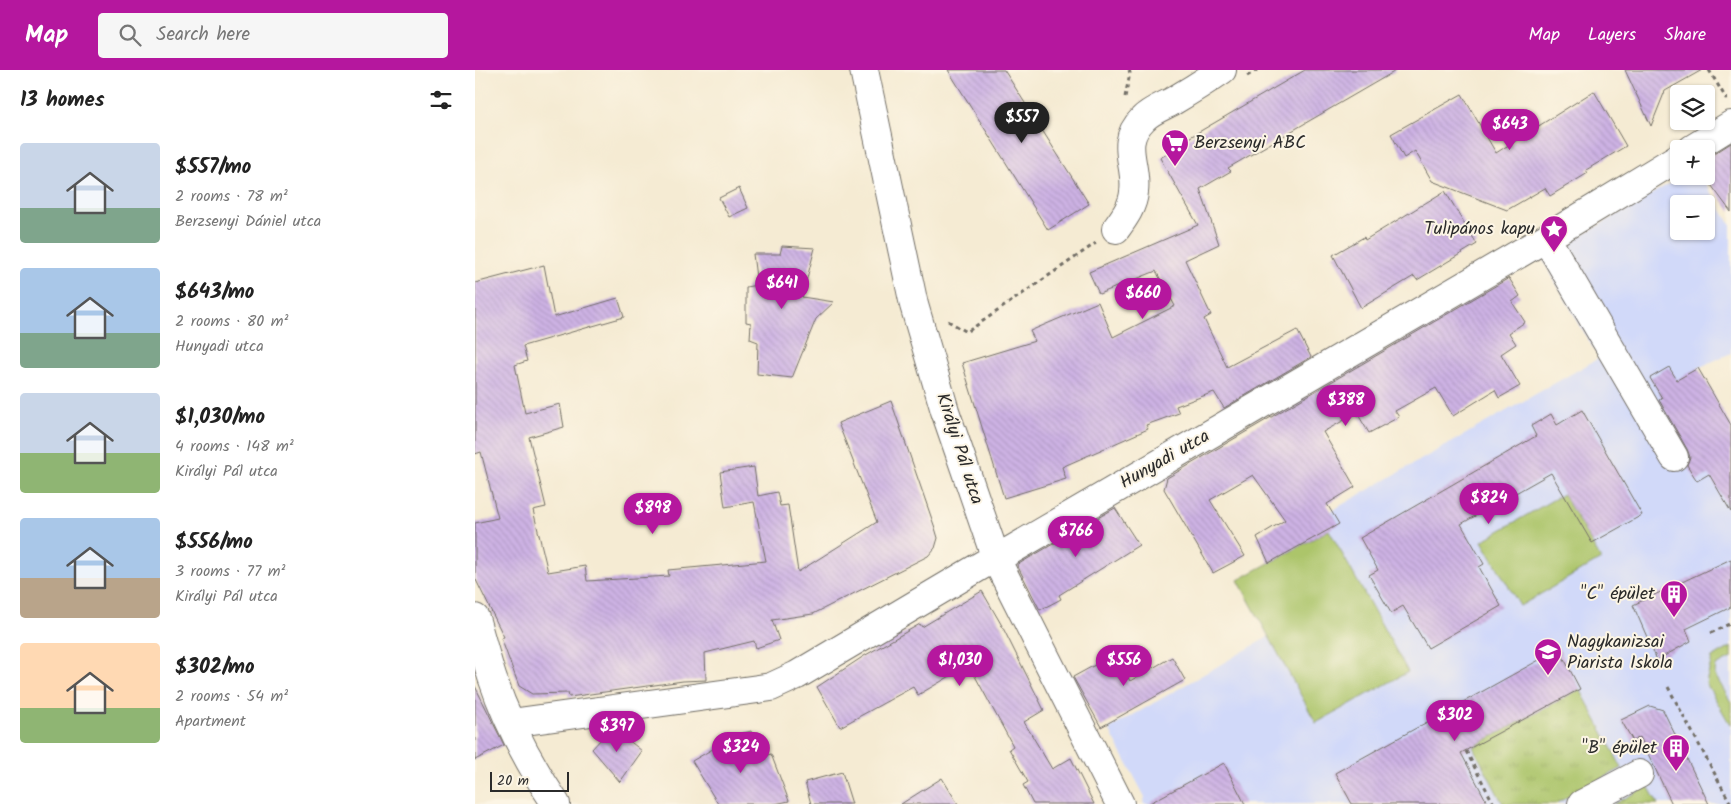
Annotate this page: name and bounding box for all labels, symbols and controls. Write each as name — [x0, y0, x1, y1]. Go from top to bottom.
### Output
search box — [98, 13, 448, 58]
text: Map — [25, 16, 68, 55]
text: Search here — [156, 20, 250, 50]
icon: search — [116, 21, 144, 49]
text: Map — [1529, 21, 1560, 50]
text: Layers — [1588, 21, 1636, 50]
text: Share — [1664, 21, 1706, 50]
text: 13 homes — [20, 84, 105, 117]
map controls — [1670, 85, 1715, 240]
button: layers — [1670, 85, 1715, 130]
icon: filters — [427, 86, 455, 114]
pin: $557 — [992, 102, 1052, 144]
text: $557 — [1005, 105, 1039, 130]
pin: $643 — [1480, 108, 1540, 151]
text: $643 — [1492, 112, 1528, 137]
supermarket icon: Berzsenyi ABC — [1160, 128, 1190, 167]
place label: Berzsenyi ABC — [1194, 129, 1306, 158]
button: + — [1670, 140, 1715, 185]
text: $557/mo — [175, 151, 251, 184]
icon: home — [60, 163, 120, 223]
text: 2 rooms · 78 m² — [175, 184, 288, 209]
button: − — [1670, 195, 1715, 240]
text: Berzsenyi Dániel utca — [175, 209, 321, 234]
place icon: Tulipános kapu — [1539, 214, 1569, 253]
place label: Tulipános kapu — [1424, 215, 1535, 244]
pin: $641 — [752, 268, 812, 310]
text: $641 — [766, 271, 798, 296]
text: $643/mo — [175, 276, 254, 309]
pin: $660 — [1113, 278, 1173, 320]
text: $660 — [1125, 281, 1161, 306]
icon: home — [60, 288, 120, 348]
text: 2 rooms · 80 m² — [175, 309, 288, 334]
text: Hunyadi utca — [175, 334, 264, 359]
pin: $388 — [1316, 384, 1376, 427]
text: $388 — [1327, 388, 1365, 413]
street label: Királyi Pál utca — [927, 389, 991, 509]
text: $1,030/mo — [175, 401, 265, 434]
icon: home — [60, 413, 120, 473]
street label: Hunyadi utca — [1115, 423, 1215, 497]
text: 4 rooms · 148 m² — [175, 434, 294, 459]
text: Királyi Pál utca — [175, 459, 278, 484]
pin: $824 — [1459, 482, 1519, 525]
text: $824 — [1471, 486, 1507, 511]
pin: $898 — [623, 492, 683, 535]
text: $898 — [635, 496, 671, 521]
pin: $766 — [1046, 516, 1106, 558]
text: $766 — [1059, 519, 1093, 544]
text: $556/mo — [175, 526, 253, 559]
icon: home — [60, 538, 120, 598]
text: 3 rooms · 77 m² — [175, 559, 285, 584]
building icon: "C" épület — [1659, 579, 1689, 618]
place label: "C" épület — [1580, 580, 1656, 609]
text: Királyi Pál utca — [175, 584, 278, 609]
place label: Nagykanizsai Piarista Iskola — [1567, 628, 1673, 678]
school or university icon: Nagykanizsai Piarista Iskola — [1533, 637, 1563, 676]
pin: $1,030 — [919, 644, 1001, 687]
pin: $556 — [1094, 644, 1154, 687]
text: $1,030 — [938, 648, 982, 673]
text: $556 — [1107, 648, 1141, 673]
text: $302/mo — [175, 651, 255, 684]
icon: home — [60, 663, 120, 723]
text: 2 rooms · 54 m² — [175, 684, 288, 709]
pin: $302 — [1425, 700, 1485, 742]
text: $302 — [1437, 703, 1473, 728]
text: Apartment — [175, 709, 246, 734]
pin: $397 — [587, 710, 647, 753]
text: $397 — [600, 714, 634, 739]
pin: $324 — [711, 732, 771, 774]
building icon: "B" épület — [1661, 733, 1691, 772]
place label: "B" épület — [1582, 734, 1658, 763]
text: $324 — [723, 735, 759, 760]
scale bar — [490, 769, 569, 792]
text: 20 m — [497, 770, 529, 792]

